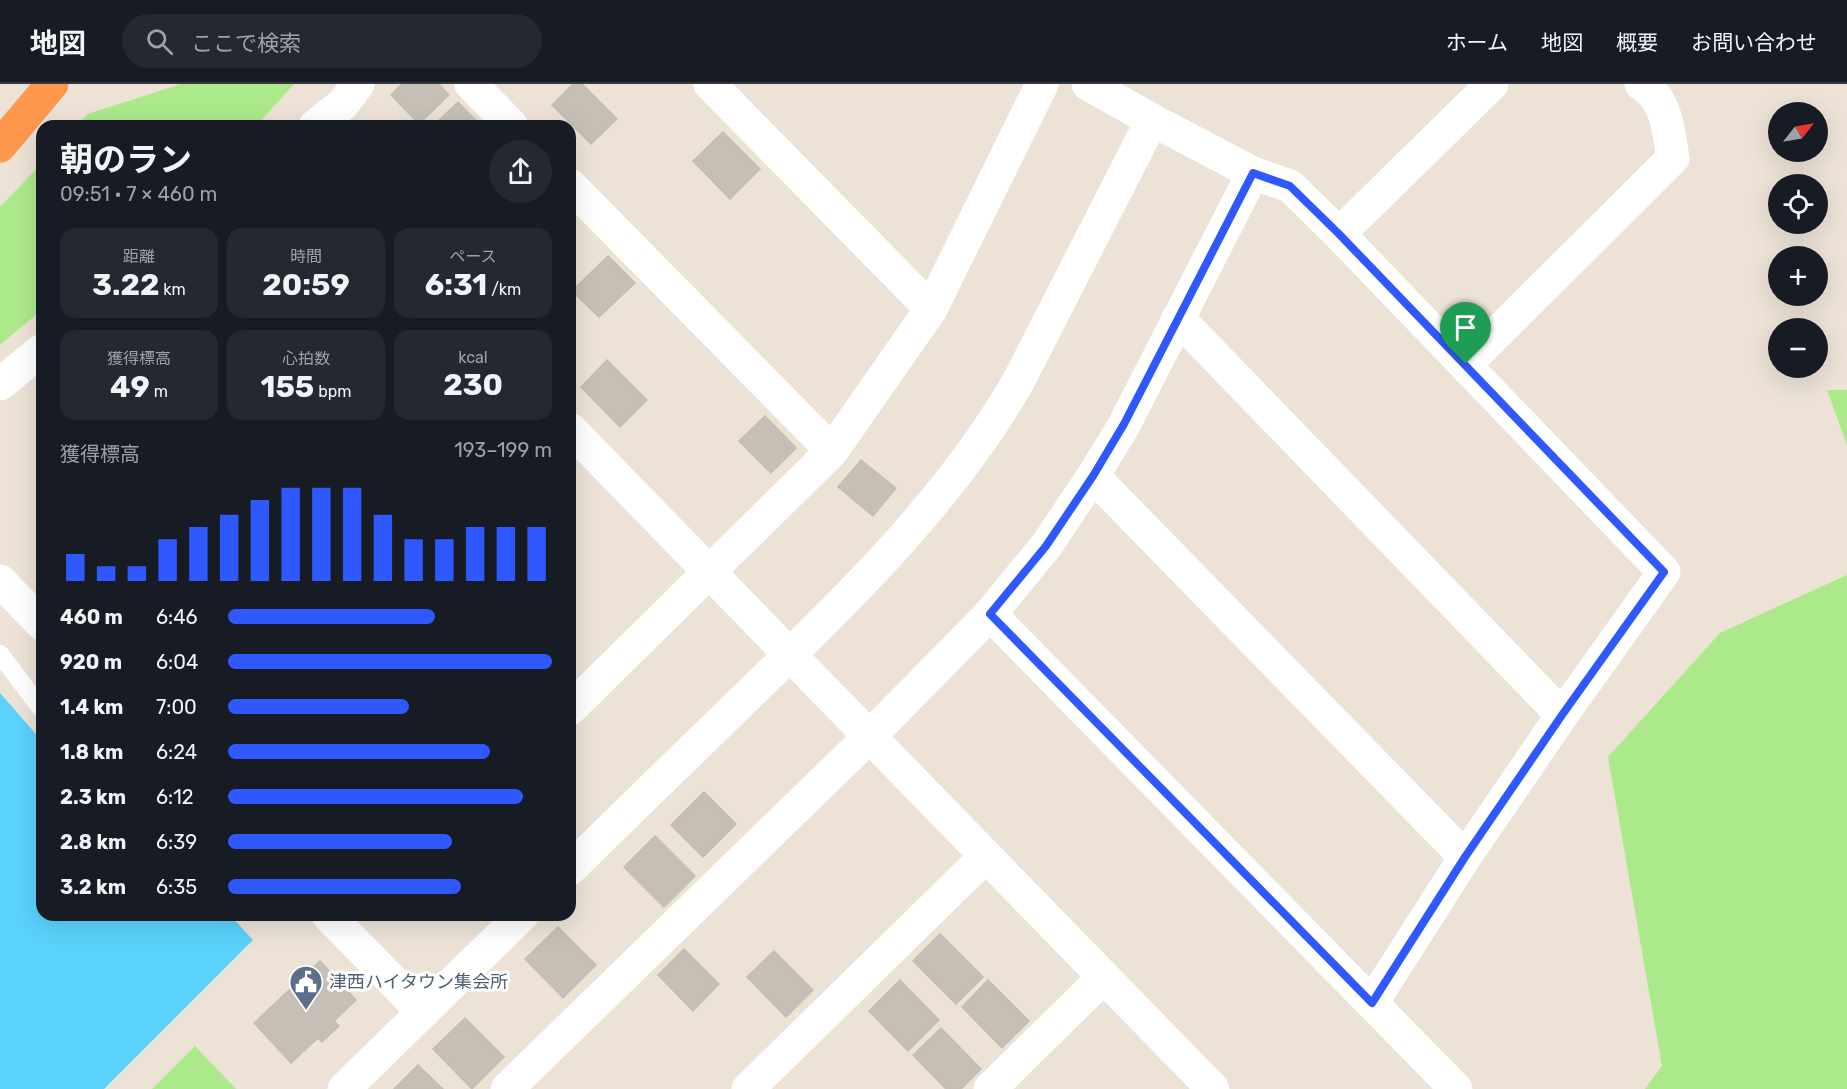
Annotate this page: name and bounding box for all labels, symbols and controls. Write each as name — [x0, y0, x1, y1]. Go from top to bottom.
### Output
search box — [122, 14, 542, 68]
icon: search — [143, 25, 176, 58]
text: 地図 — [30, 27, 86, 60]
text: ここで検索 — [191, 30, 301, 57]
text: ホーム — [1446, 30, 1508, 55]
text: 地図 — [1541, 30, 1583, 55]
text: 概要 — [1616, 30, 1658, 55]
text: お問い合わせ — [1691, 30, 1817, 55]
north arrow — [1768, 102, 1828, 162]
map controls — [1768, 102, 1828, 378]
text: 朝のラン — [60, 140, 192, 179]
button: share — [489, 140, 552, 203]
button: locate — [1768, 174, 1828, 234]
text: 09:51 · 7 × 460 m — [60, 182, 217, 206]
button: + — [1768, 246, 1828, 306]
text: 距離 — [123, 247, 155, 266]
text: 時間 — [290, 247, 322, 266]
text: ペース — [449, 247, 497, 266]
text: 3.22 — [92, 267, 159, 303]
text: 20:59 — [262, 267, 350, 303]
text: 6:31 — [425, 267, 487, 303]
text: km — [159, 280, 186, 299]
text: /km — [487, 280, 521, 299]
pin — [1440, 302, 1491, 364]
icon: arrive — [1449, 311, 1482, 344]
button: − — [1768, 318, 1828, 378]
text: kcal — [458, 348, 488, 367]
text: 獲得標高 — [107, 349, 171, 368]
text: 心拍数 — [282, 349, 330, 368]
text: 230 — [443, 367, 503, 403]
text: 49 — [110, 369, 150, 405]
text: 155 — [261, 369, 314, 405]
text: m — [150, 382, 168, 401]
text: bpm — [314, 382, 351, 401]
text: 193–199 m — [454, 438, 552, 462]
text: 獲得標高 — [60, 442, 140, 466]
text: 460 m — [60, 605, 123, 629]
text: 6:46 — [156, 605, 198, 629]
text: 920 m — [60, 650, 122, 674]
text: 6:04 — [156, 650, 198, 674]
text: 1.4 km — [60, 695, 123, 719]
text: 7:00 — [156, 695, 197, 719]
text: 1.8 km — [60, 740, 123, 764]
text: 6:24 — [156, 740, 197, 764]
text: 2.3 km — [60, 785, 126, 809]
text: 6:12 — [156, 785, 193, 809]
text: 2.8 km — [60, 830, 126, 854]
text: 6:39 — [156, 830, 197, 854]
text: 3.2 km — [60, 875, 126, 899]
text: 6:35 — [156, 875, 197, 899]
public building icon: 津西ハイタウン集会所 — [288, 964, 324, 1011]
place label: 津西ハイタウン集会所 — [329, 971, 508, 993]

